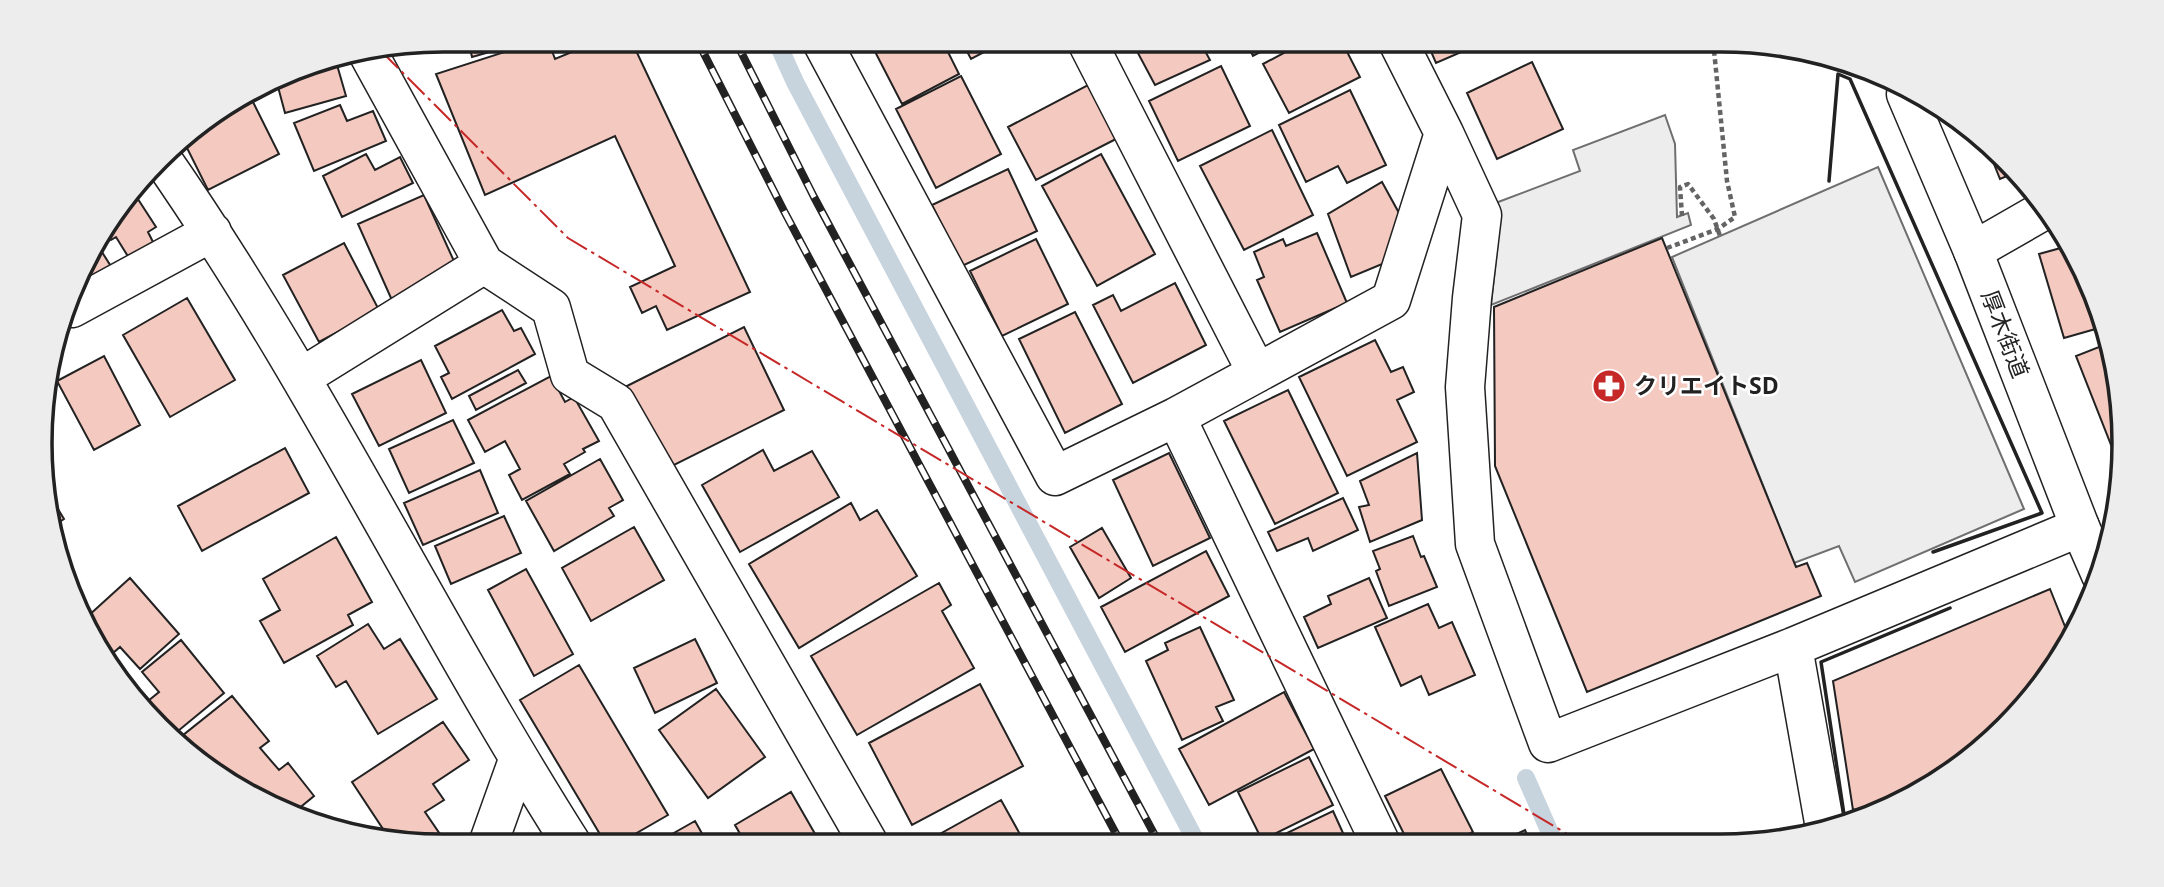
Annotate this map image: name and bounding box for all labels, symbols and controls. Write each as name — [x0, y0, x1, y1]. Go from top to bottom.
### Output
street label: 厚木街道 — [1975, 285, 2037, 382]
pharmacy icon: クリエイトSD — [1590, 367, 1628, 405]
place label: クリエイトSD — [1634, 369, 1779, 401]

